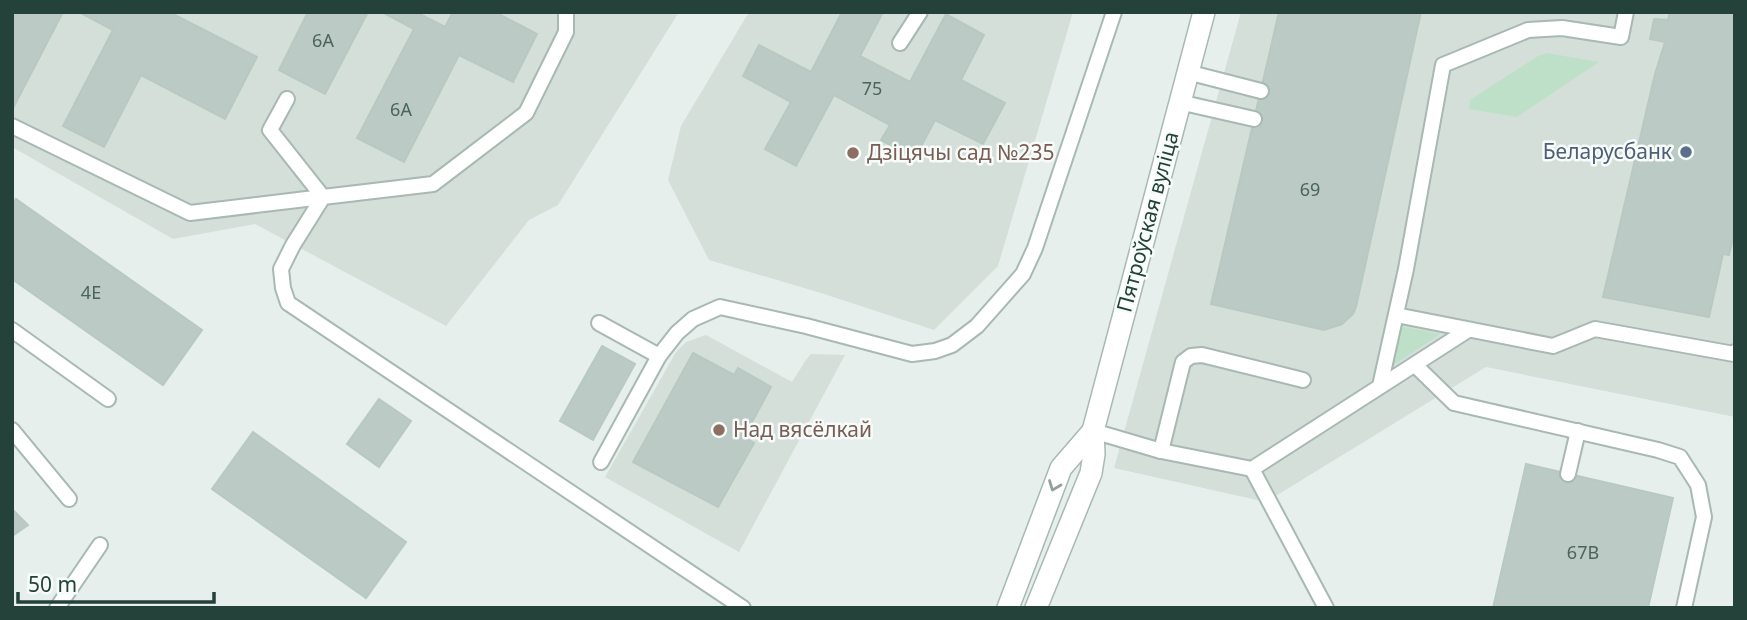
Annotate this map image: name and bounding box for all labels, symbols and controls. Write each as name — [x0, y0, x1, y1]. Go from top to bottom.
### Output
house number: 6А — [312, 28, 334, 52]
house number: 75 — [862, 76, 882, 100]
house number: 6А — [390, 97, 412, 121]
street label: Пятроўская вуліца — [1109, 128, 1185, 315]
place label: Беларусбанк — [1543, 137, 1672, 165]
place label: Дзіцячы сад №235 — [867, 138, 1054, 166]
marker: Беларусбанк — [1678, 144, 1694, 160]
marker: Дзіцячы сад №235 — [845, 145, 861, 161]
house number: 69 — [1300, 177, 1320, 201]
house number: 4Е — [81, 280, 101, 304]
place label: Над вясёлкай — [733, 415, 872, 443]
marker: Над вясёлкай — [711, 422, 727, 438]
one-way arrow — [1049, 480, 1063, 492]
house number: 67В — [1567, 540, 1599, 564]
scale bar — [18, 560, 214, 604]
text: 50 m — [28, 570, 77, 598]

